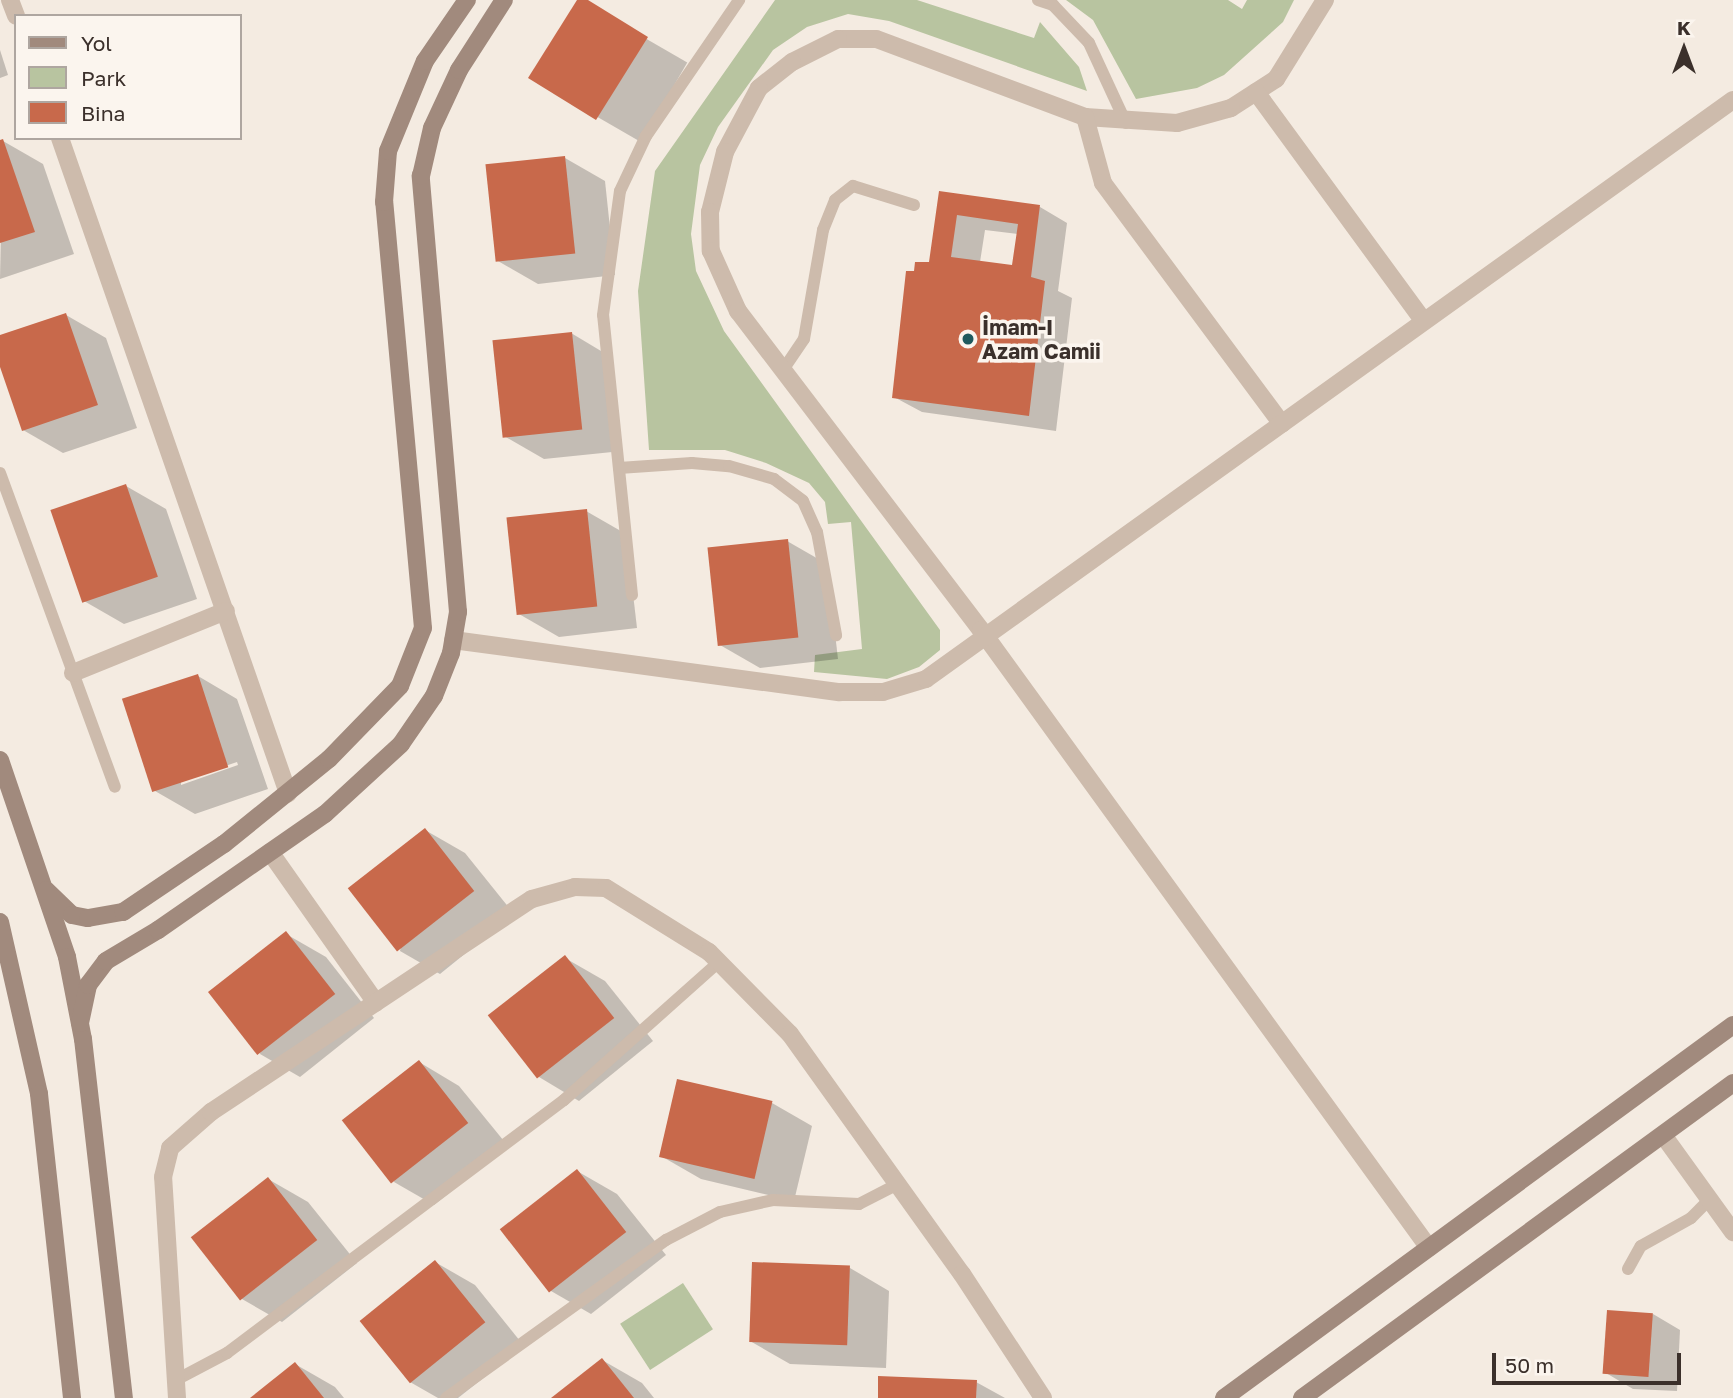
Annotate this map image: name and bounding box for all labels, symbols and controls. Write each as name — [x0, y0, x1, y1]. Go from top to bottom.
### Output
legend — [14, 14, 242, 140]
north arrow — [1649, 14, 1719, 84]
text: K — [1677, 16, 1691, 39]
text: Yol — [81, 30, 112, 56]
text: Park — [81, 65, 126, 91]
text: Bina — [81, 100, 125, 126]
place label: İmam-I Azam Camii — [982, 314, 1101, 364]
marker: İmam-I Azam Camii — [960, 331, 976, 347]
scale bar — [1495, 1338, 1684, 1382]
text: 50 m — [1505, 1352, 1554, 1378]

